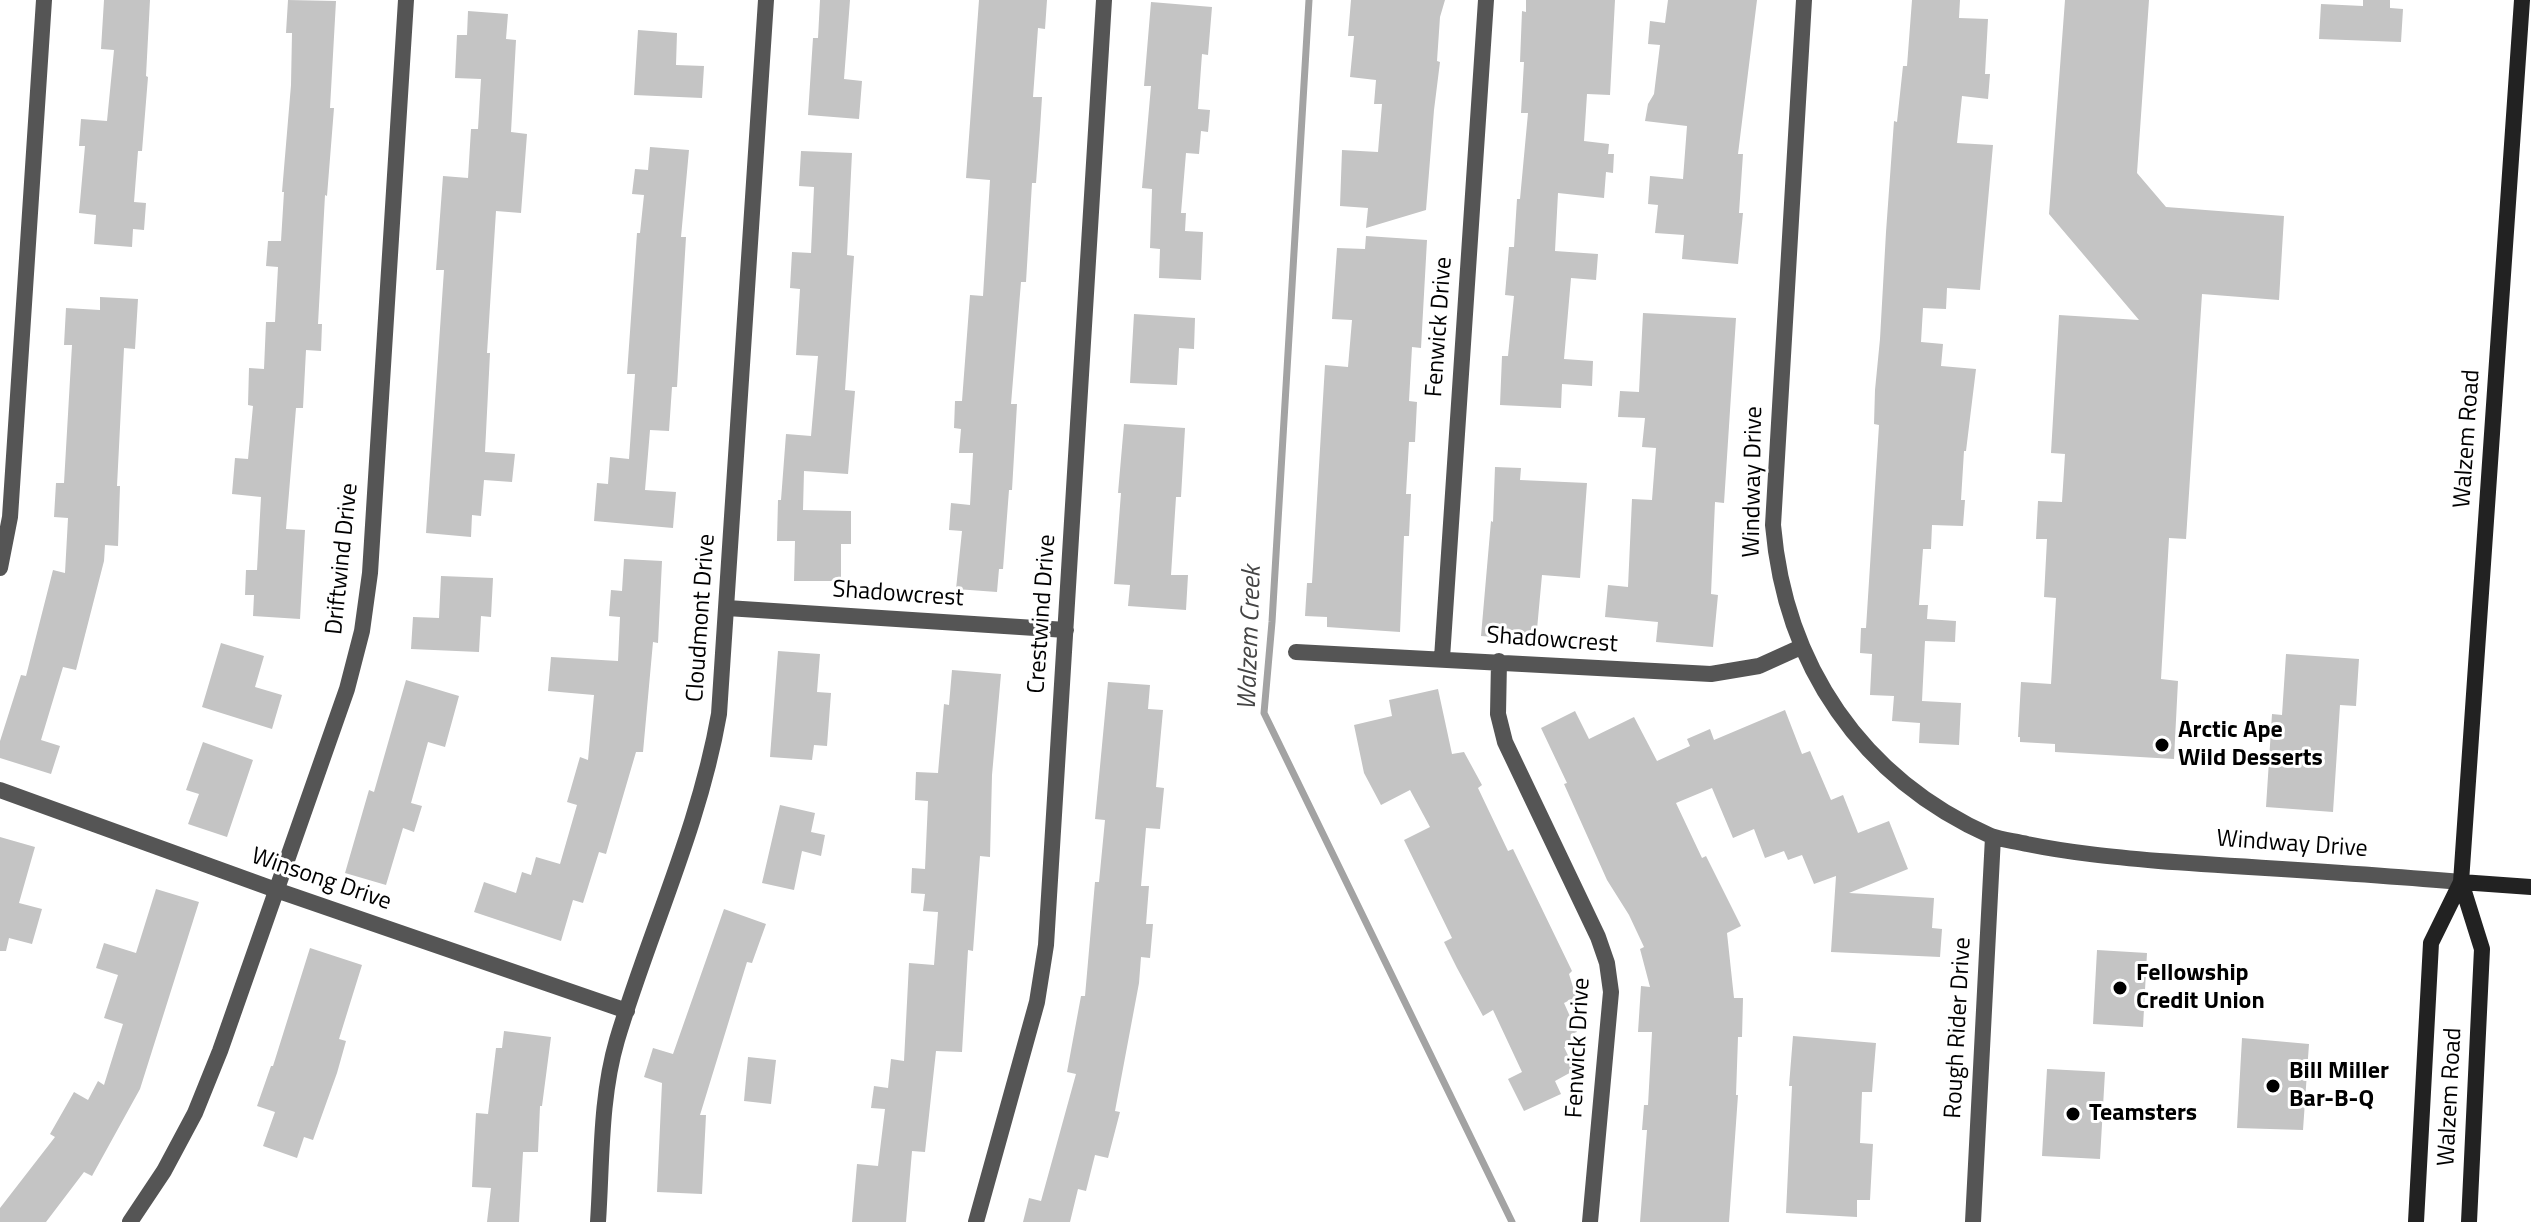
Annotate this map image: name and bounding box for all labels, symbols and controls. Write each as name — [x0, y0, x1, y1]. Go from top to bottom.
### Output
street label: Fenwick Drive — [1421, 256, 1459, 398]
street label: Walzem Road — [2449, 369, 2487, 509]
street label: Windway Drive — [1738, 406, 1770, 558]
street label: Driftwind Drive — [321, 482, 365, 636]
street label: Cloudmont Drive — [682, 533, 722, 703]
street label: Crestwind Drive — [1023, 533, 1063, 695]
water label: Walzem Creek — [1233, 565, 1269, 711]
street label: Shadowcrest — [831, 576, 965, 614]
street label: Shadowcrest — [1485, 622, 1619, 660]
place label: Arctic Ape Wild Desserts — [2178, 717, 2323, 773]
marker: Arctic Ape Wild Desserts — [2153, 736, 2171, 754]
street label: Windway Drive — [2215, 825, 2369, 865]
street label: Winsong Drive — [247, 843, 395, 917]
street label: Rough Rider Drive — [1940, 937, 1978, 1119]
place label: Fellowship Credit Union — [2136, 960, 2265, 1016]
street label: Fenwick Drive — [1561, 977, 1597, 1119]
marker: Fellowship Credit Union — [2111, 979, 2129, 997]
street label: Walzem Road — [2433, 1027, 2469, 1167]
place label: Bill Miller Bar-B-Q — [2289, 1058, 2389, 1114]
marker: Bill Miller Bar-B-Q — [2264, 1077, 2282, 1095]
place label: Teamsters — [2089, 1100, 2197, 1128]
marker: Teamsters — [2064, 1105, 2082, 1123]

